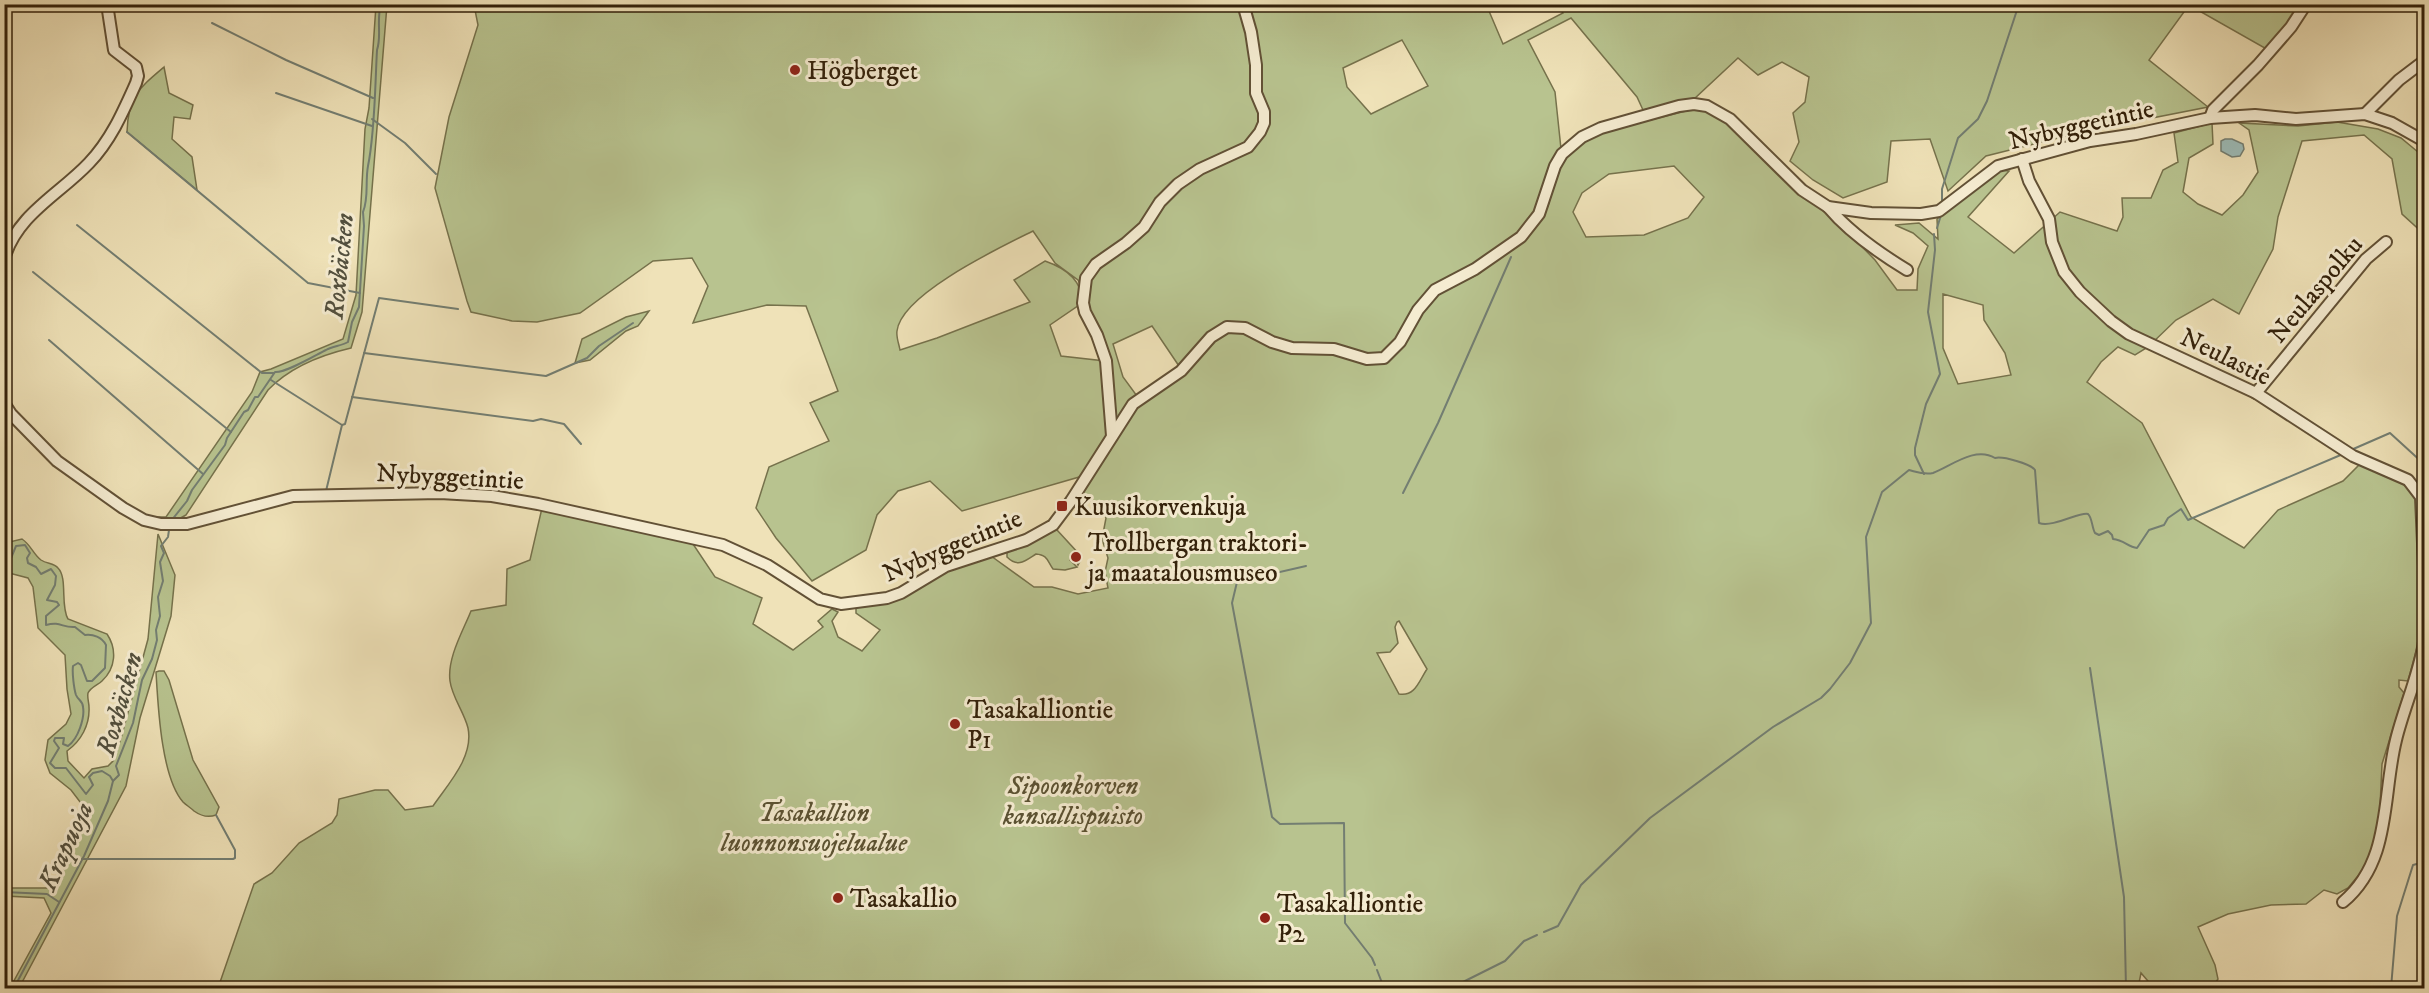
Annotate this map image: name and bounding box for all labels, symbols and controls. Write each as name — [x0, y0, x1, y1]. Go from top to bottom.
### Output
place label: Högberget — [807, 55, 918, 88]
marker: Högberget — [788, 63, 802, 77]
street label: Nybyggetintie — [2006, 93, 2157, 158]
water label: Roxbäcken — [317, 211, 362, 322]
street label: Neulaspolku — [2262, 229, 2371, 351]
street label: Neulastie — [2174, 321, 2276, 394]
street label: Nybyggetintie — [375, 457, 525, 498]
place label: Kuusikorvenkuja — [1074, 491, 1246, 524]
marker: Kuusikorvenkuja — [1055, 499, 1069, 513]
street label: Nybyggetintie — [878, 502, 1027, 590]
place label: Trollbergan traktori- ja maatalousmuseo — [1084, 527, 1308, 590]
marker: Trollbergan traktori- ja maatalousmuseo — [1069, 550, 1083, 564]
water label: Roxbäcken — [89, 648, 151, 761]
place label: Tasakalliontie P1 — [967, 694, 1113, 757]
marker: Tasakalliontie P1 — [948, 717, 962, 731]
park label: Sipoonkorven kansallispuisto — [1002, 770, 1143, 833]
water label: Krapuoja — [30, 796, 101, 897]
park label: Tasakallion luonnonsuojelualue — [720, 797, 908, 860]
place label: Tasakallio — [850, 883, 957, 916]
place label: Tasakalliontie P2 — [1277, 888, 1423, 951]
marker: Tasakallio — [831, 891, 845, 905]
marker: Tasakalliontie P2 — [1258, 911, 1272, 925]

